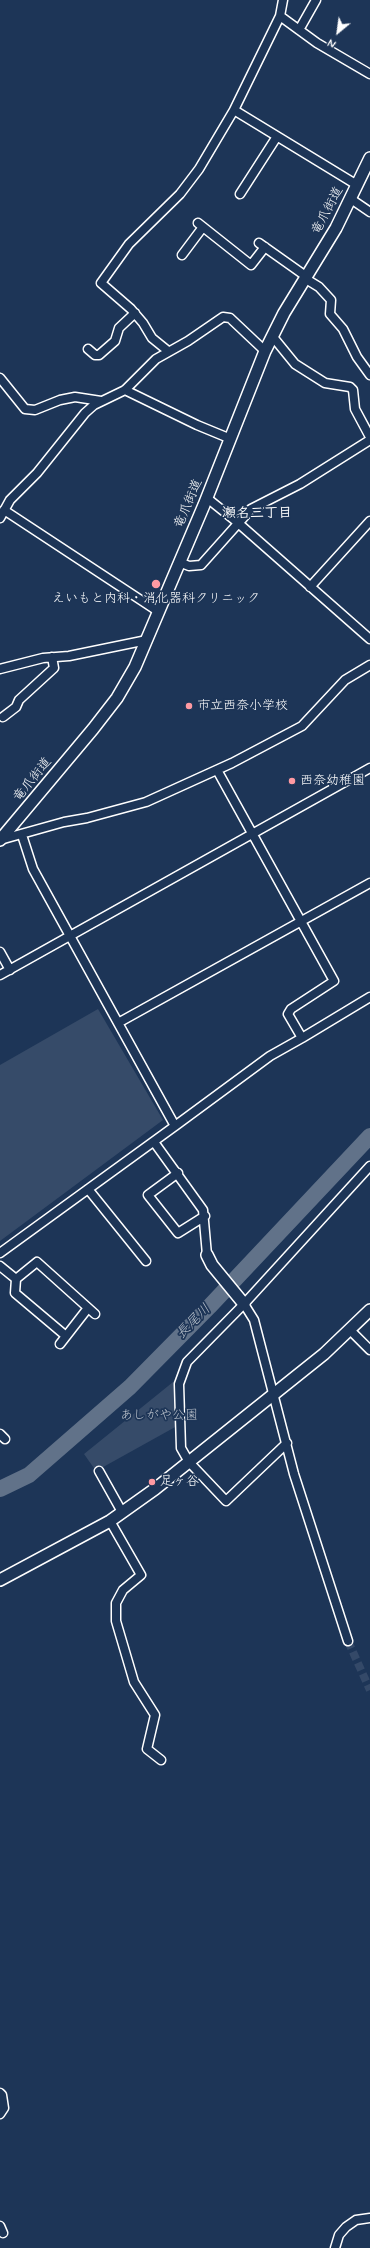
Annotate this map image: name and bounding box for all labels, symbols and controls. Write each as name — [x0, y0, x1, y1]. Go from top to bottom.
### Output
north arrow — [318, 12, 358, 52]
text: N — [326, 35, 339, 50]
street label: 竜爪街道 — [309, 184, 347, 238]
street label: 竜爪街道 — [172, 477, 206, 531]
district label: 瀬名三丁目 — [222, 506, 292, 522]
marker: えいもと内科・消化器科クリニック — [150, 578, 162, 590]
place label: えいもと内科・消化器科クリニック — [52, 591, 260, 607]
place label: 市立西奈小学校 — [197, 698, 288, 714]
marker: 市立西奈小学校 — [184, 701, 194, 711]
street label: 竜爪街道 — [11, 755, 55, 805]
place label: 西奈幼稚園 — [300, 773, 365, 789]
marker: 西奈幼稚園 — [287, 776, 297, 786]
water label: 長尾川 — [173, 1301, 215, 1343]
park label: あしがや公園 — [120, 1408, 198, 1424]
place label: 足ヶ谷 — [160, 1474, 199, 1490]
marker: 足ヶ谷 — [147, 1477, 157, 1487]

